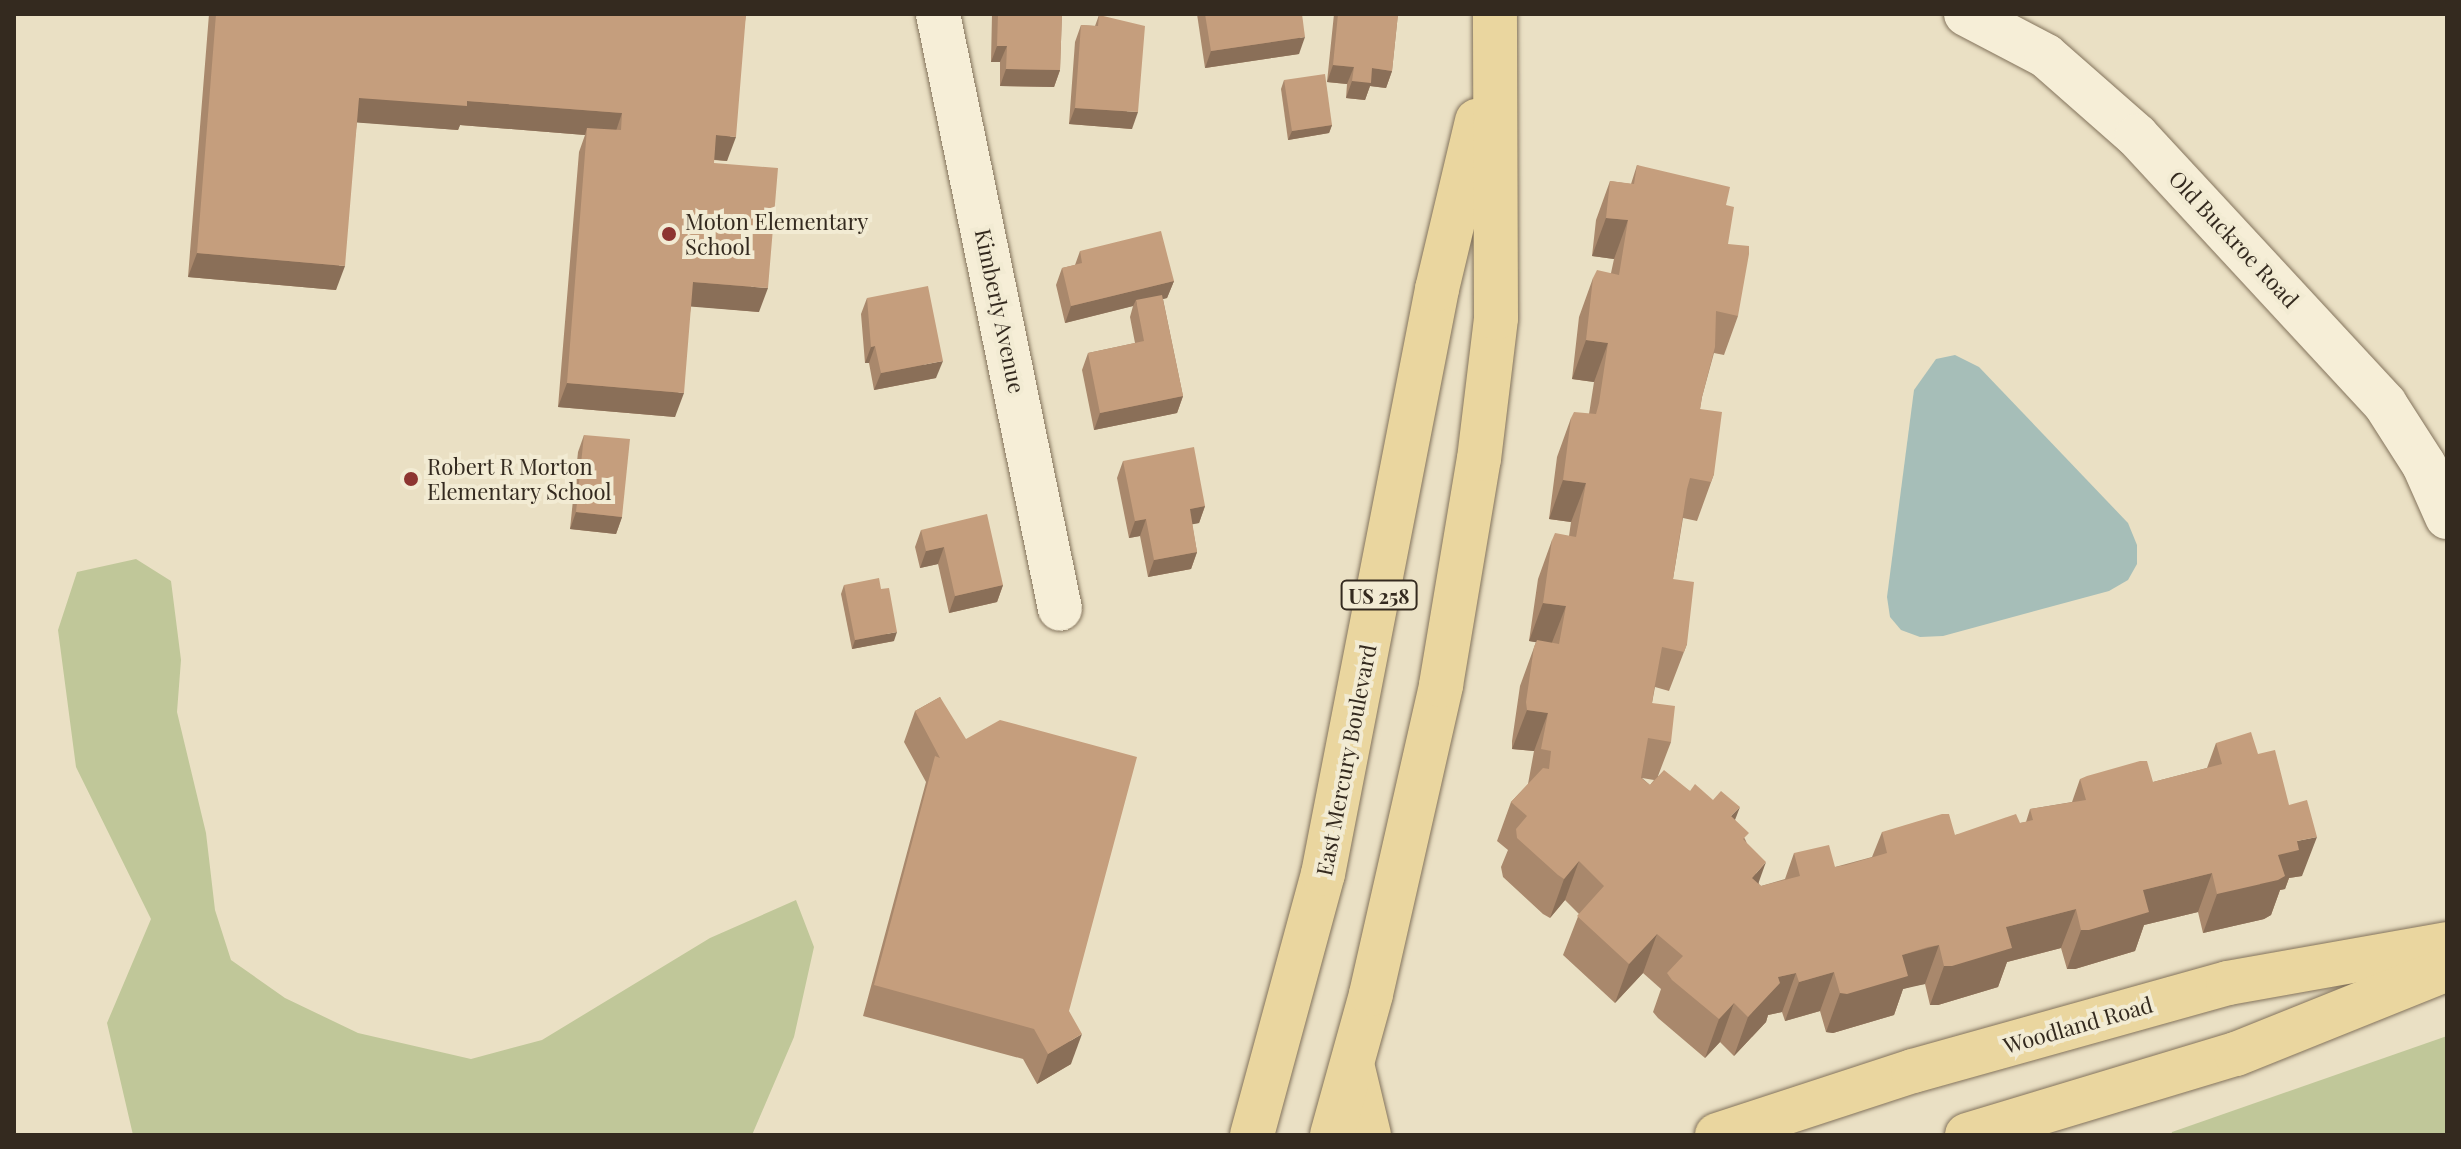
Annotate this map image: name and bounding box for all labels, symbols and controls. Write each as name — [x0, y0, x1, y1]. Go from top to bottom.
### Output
street label: Old Buckroe Road — [2164, 165, 2304, 313]
place label: Moton Elementary School — [685, 208, 868, 260]
marker: Moton Elementary School — [660, 225, 678, 243]
street label: Kimberly Avenue — [970, 226, 1030, 396]
place label: Robert R Morton Elementary School — [427, 453, 612, 504]
marker: Robert R Morton Elementary School — [402, 470, 420, 488]
road number: US 258 — [1339, 579, 1419, 611]
street label: East Mercury Boulevard — [1311, 642, 1381, 878]
street label: Woodland Road — [2000, 991, 2156, 1059]

